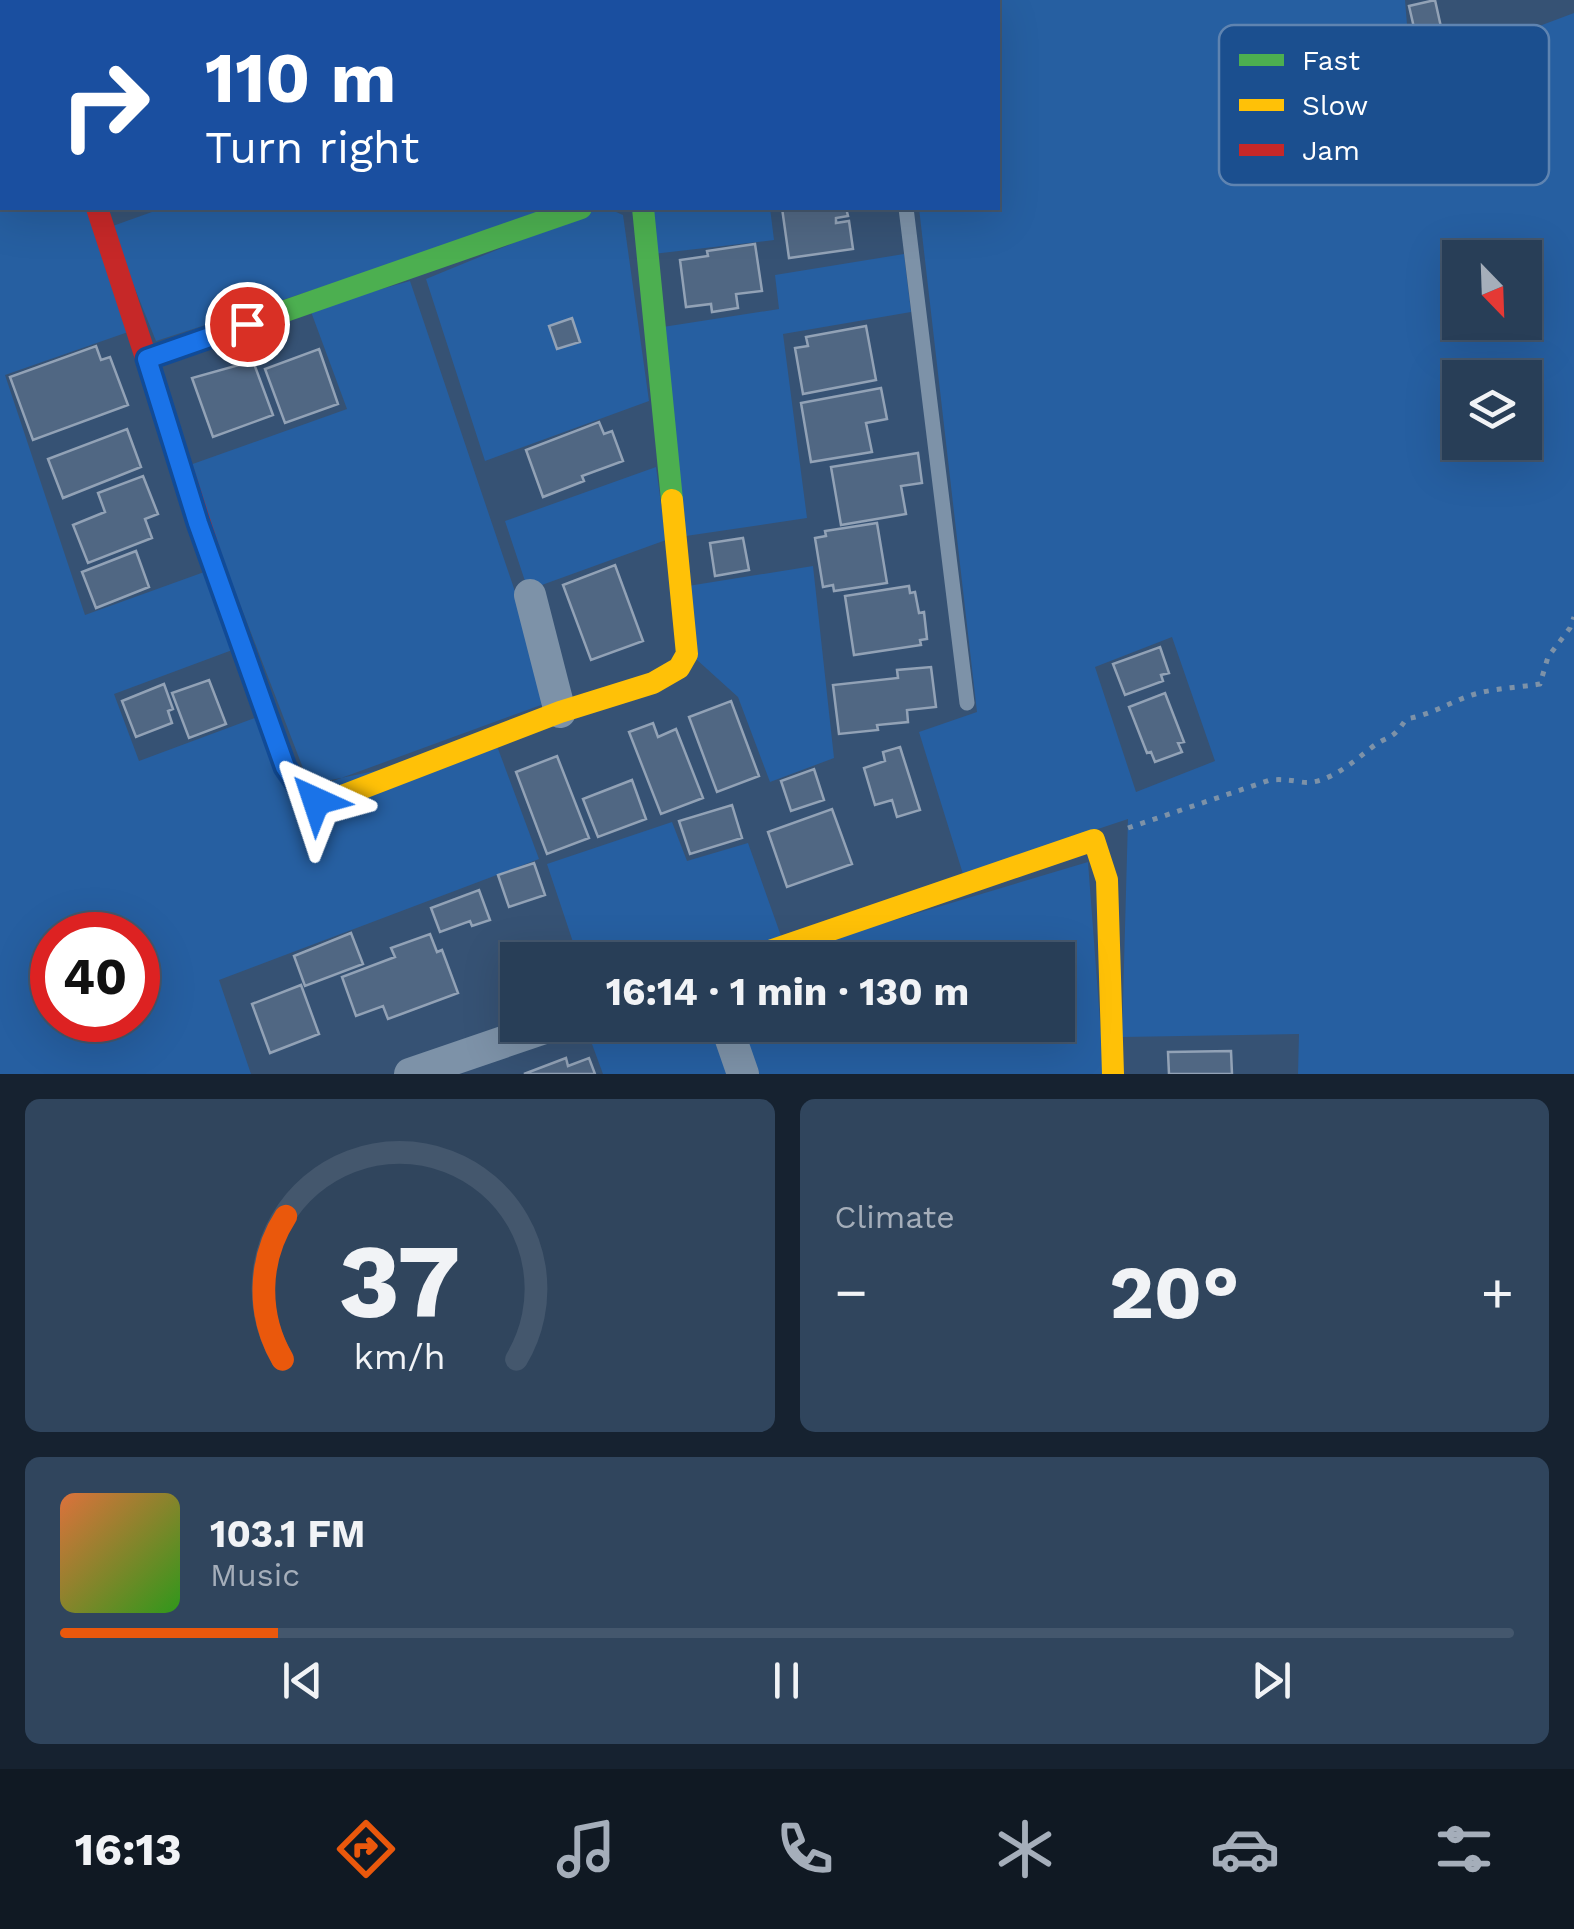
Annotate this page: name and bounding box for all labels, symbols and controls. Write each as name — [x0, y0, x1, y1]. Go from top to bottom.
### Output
legend — [1219, 25, 1549, 185]
text: 110 m — [205, 37, 396, 119]
icon: right — [40, 40, 170, 170]
text: Fast — [1302, 44, 1360, 77]
text: Slow — [1302, 89, 1368, 122]
text: Turn right — [205, 121, 419, 174]
text: Jam — [1302, 134, 1360, 167]
north arrow — [1442, 240, 1542, 340]
map controls — [1442, 240, 1542, 460]
pin — [205, 282, 290, 367]
icon: arrive — [220, 297, 275, 352]
button: layers — [1442, 360, 1542, 460]
position arrow — [264, 749, 368, 853]
speed limit sign: 40 — [30, 912, 160, 1042]
text: 16:14 · 1 min · 130 m — [606, 970, 969, 1014]
text: Climate — [835, 1198, 955, 1236]
text: 37 — [339, 1220, 461, 1342]
text: 20° — [1109, 1248, 1239, 1336]
text: − — [835, 1260, 868, 1324]
text: + — [1481, 1260, 1514, 1324]
text: km/h — [354, 1336, 446, 1378]
text: 103.1 FM — [210, 1512, 365, 1556]
text: Music — [210, 1556, 300, 1594]
icon: previous — [275, 1653, 330, 1708]
icon: pause — [759, 1653, 814, 1708]
icon: next — [1244, 1653, 1299, 1708]
icon: directions — [331, 1814, 401, 1884]
icon: music — [551, 1814, 621, 1884]
icon: phone — [770, 1814, 840, 1884]
icon: climate — [990, 1814, 1060, 1884]
icon: car — [1210, 1814, 1280, 1884]
icon: filters — [1429, 1814, 1499, 1884]
text: 16:13 — [75, 1823, 182, 1876]

